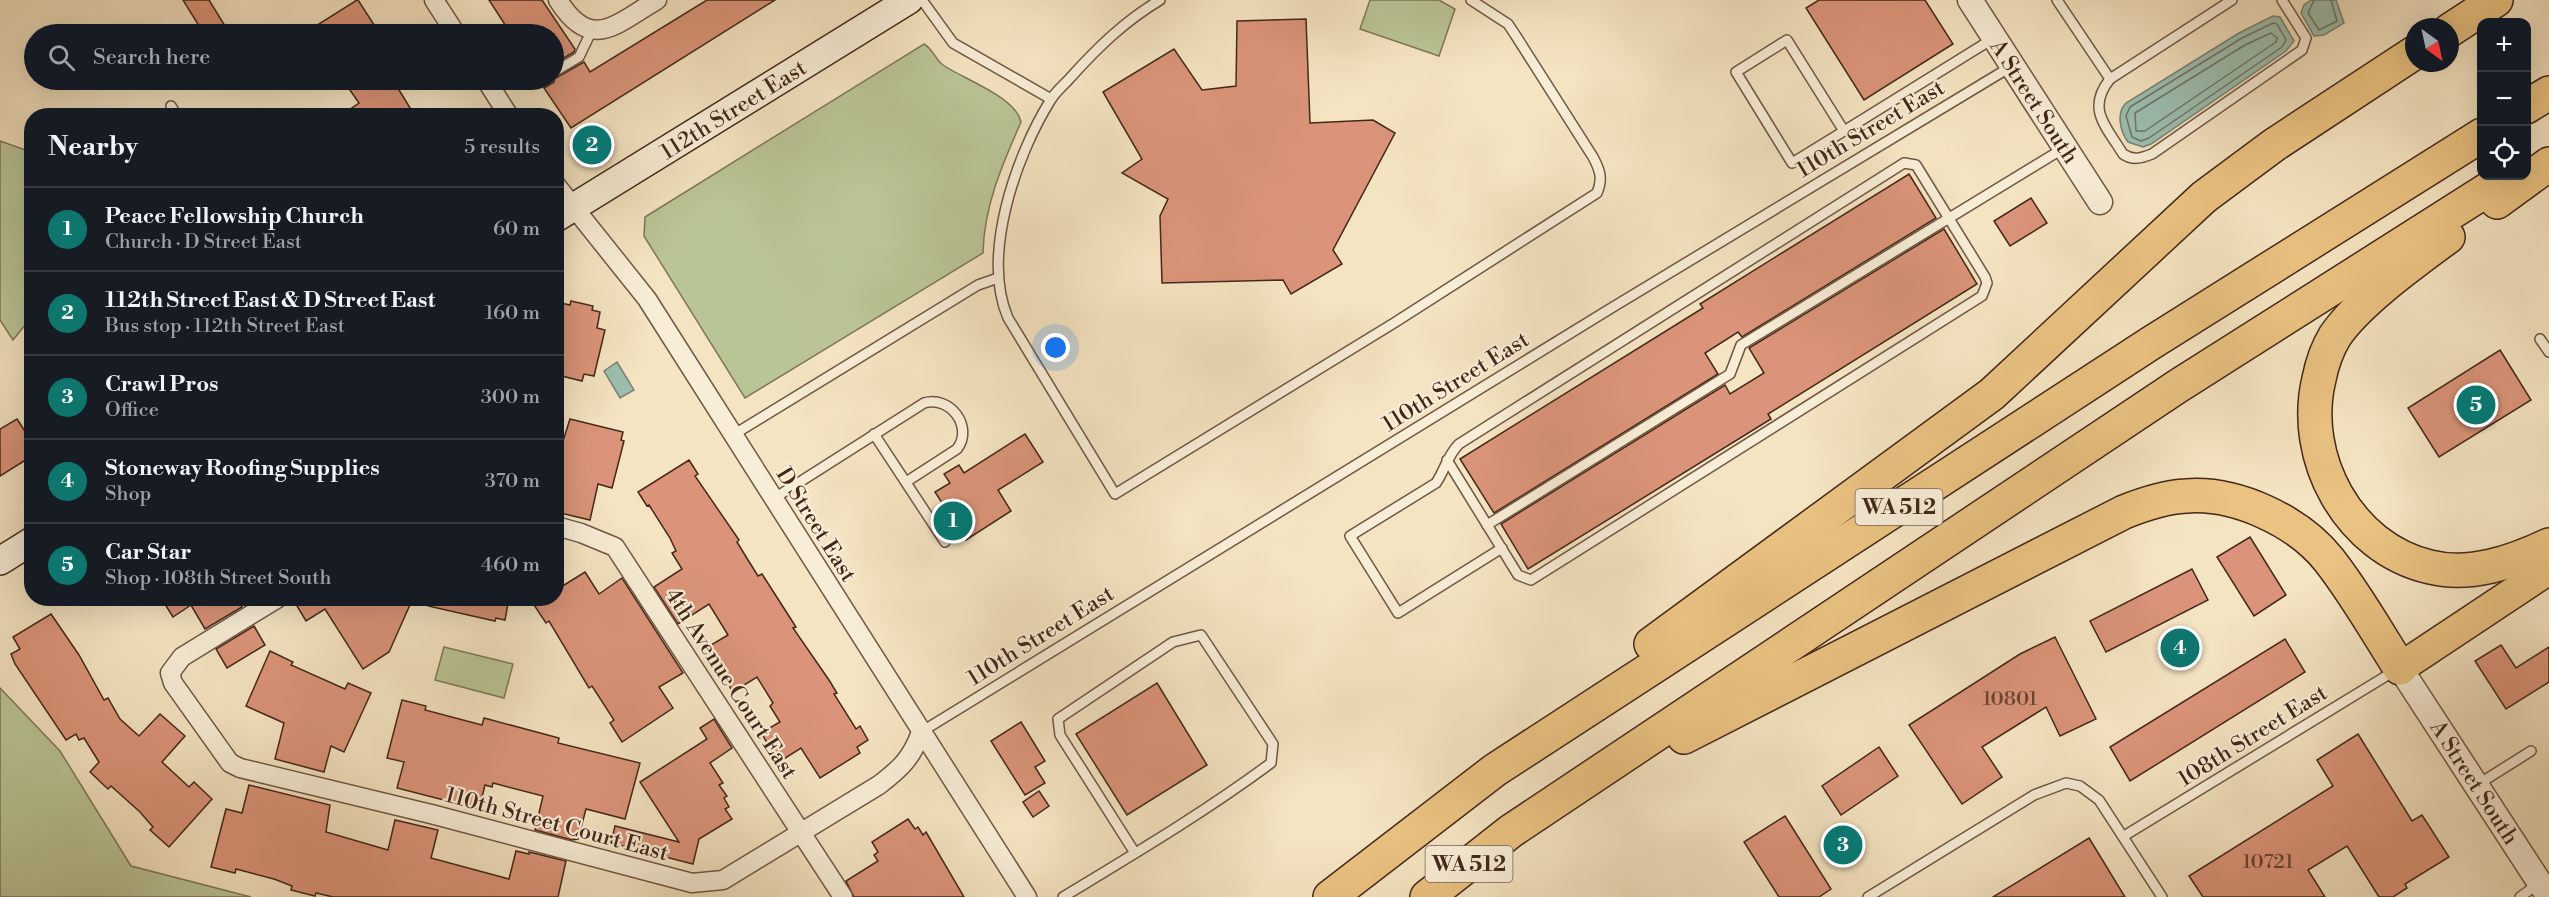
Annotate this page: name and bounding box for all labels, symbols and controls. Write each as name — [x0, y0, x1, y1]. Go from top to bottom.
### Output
north arrow — [2405, 18, 2459, 72]
map controls — [2477, 18, 2531, 180]
button: + — [2477, 18, 2531, 72]
search box — [24, 24, 564, 90]
street label: A Street South — [1983, 34, 2084, 169]
icon: search — [45, 41, 78, 74]
text: Search here — [93, 44, 210, 71]
street label: 112th Street East — [656, 55, 812, 166]
button: − — [2477, 72, 2531, 126]
street label: 110th Street East — [1792, 74, 1950, 184]
pin: 2 — [572, 122, 612, 168]
button: locate — [2477, 126, 2531, 180]
text: Nearby — [48, 131, 138, 163]
text: 5 results — [464, 135, 540, 160]
text: Peace Fellowship Church — [105, 203, 364, 230]
text: 1 — [63, 217, 72, 242]
text: 60 m — [493, 217, 540, 242]
text: Church · D Street East — [105, 230, 302, 255]
text: 112th Street East & D Street East — [105, 287, 435, 314]
text: 2 — [61, 301, 74, 326]
text: 160 m — [485, 301, 540, 326]
text: Bus stop · 112th Street East — [105, 314, 345, 339]
street label: 110th Street East — [1378, 326, 1534, 438]
your location — [1041, 333, 1070, 362]
text: Crawl Pros — [105, 371, 219, 398]
pin: 5 — [2456, 382, 2496, 428]
text: 3 — [61, 385, 74, 410]
text: 300 m — [481, 385, 540, 410]
text: Office — [105, 398, 159, 423]
text: Stoneway Roofing Supplies — [105, 455, 380, 482]
street label: D Street East — [770, 463, 862, 587]
text: 4 — [61, 469, 74, 494]
text: 370 m — [485, 469, 540, 494]
text: Shop — [105, 482, 151, 507]
road number: WA 512 — [1856, 489, 1942, 525]
pin: 1 — [934, 498, 972, 544]
text: Car Star — [105, 539, 191, 566]
text: 5 — [61, 553, 74, 578]
text: 460 m — [481, 553, 540, 578]
text: Shop · 108th Street South — [105, 566, 331, 591]
street label: 110th Street East — [963, 580, 1119, 692]
street label: 4th Avenue Court East — [659, 583, 803, 785]
pin: 4 — [2160, 626, 2200, 670]
street label: 108th Street East — [2173, 679, 2333, 793]
house number: 10801 — [1983, 687, 2038, 712]
street label: A Street South — [2423, 715, 2524, 850]
street label: 110th Street Court East — [442, 782, 671, 867]
pin: 3 — [1824, 822, 1862, 868]
road number: WA 512 — [1426, 846, 1512, 882]
house number: 10721 — [2242, 850, 2294, 875]

